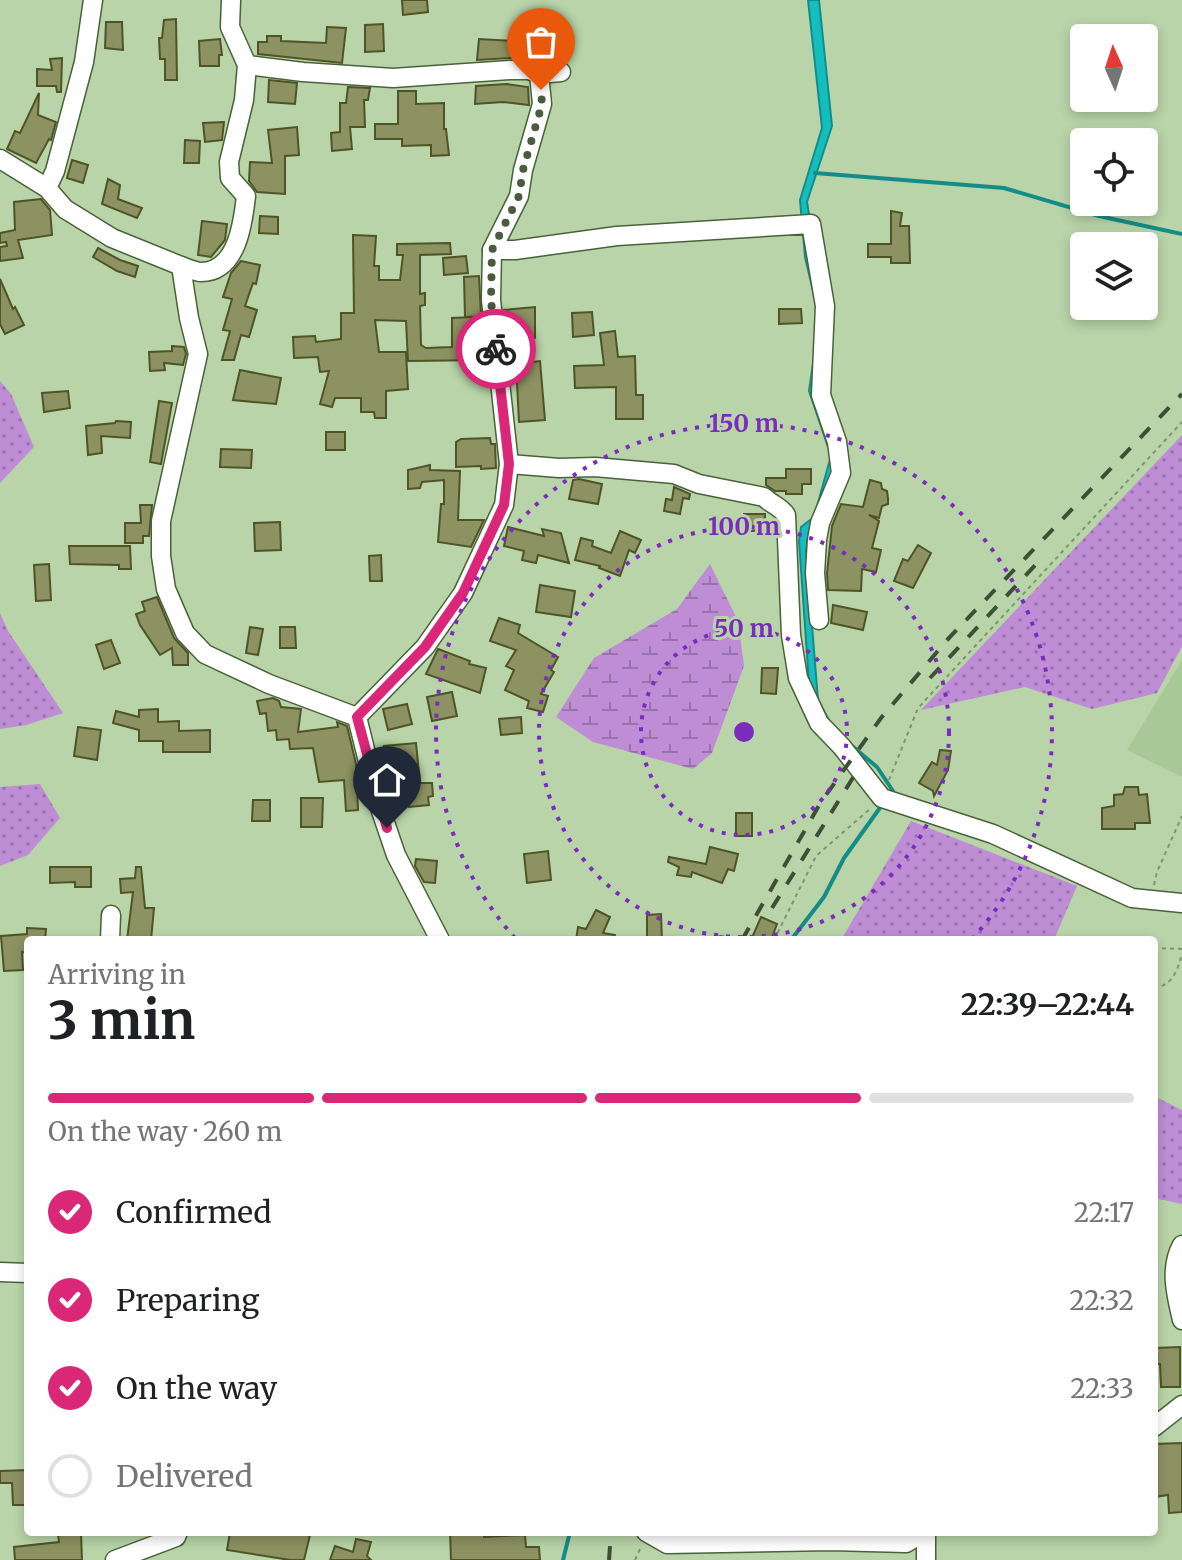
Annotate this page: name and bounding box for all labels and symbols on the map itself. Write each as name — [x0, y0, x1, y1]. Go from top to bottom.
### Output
pin — [507, 8, 575, 90]
north arrow — [1070, 24, 1158, 112]
courier — [456, 309, 536, 389]
text: 150 m — [709, 408, 779, 439]
text: 100 m — [708, 511, 780, 542]
text: 50 m — [714, 613, 774, 644]
centre of rings — [730, 718, 758, 746]
pin — [353, 746, 421, 828]

